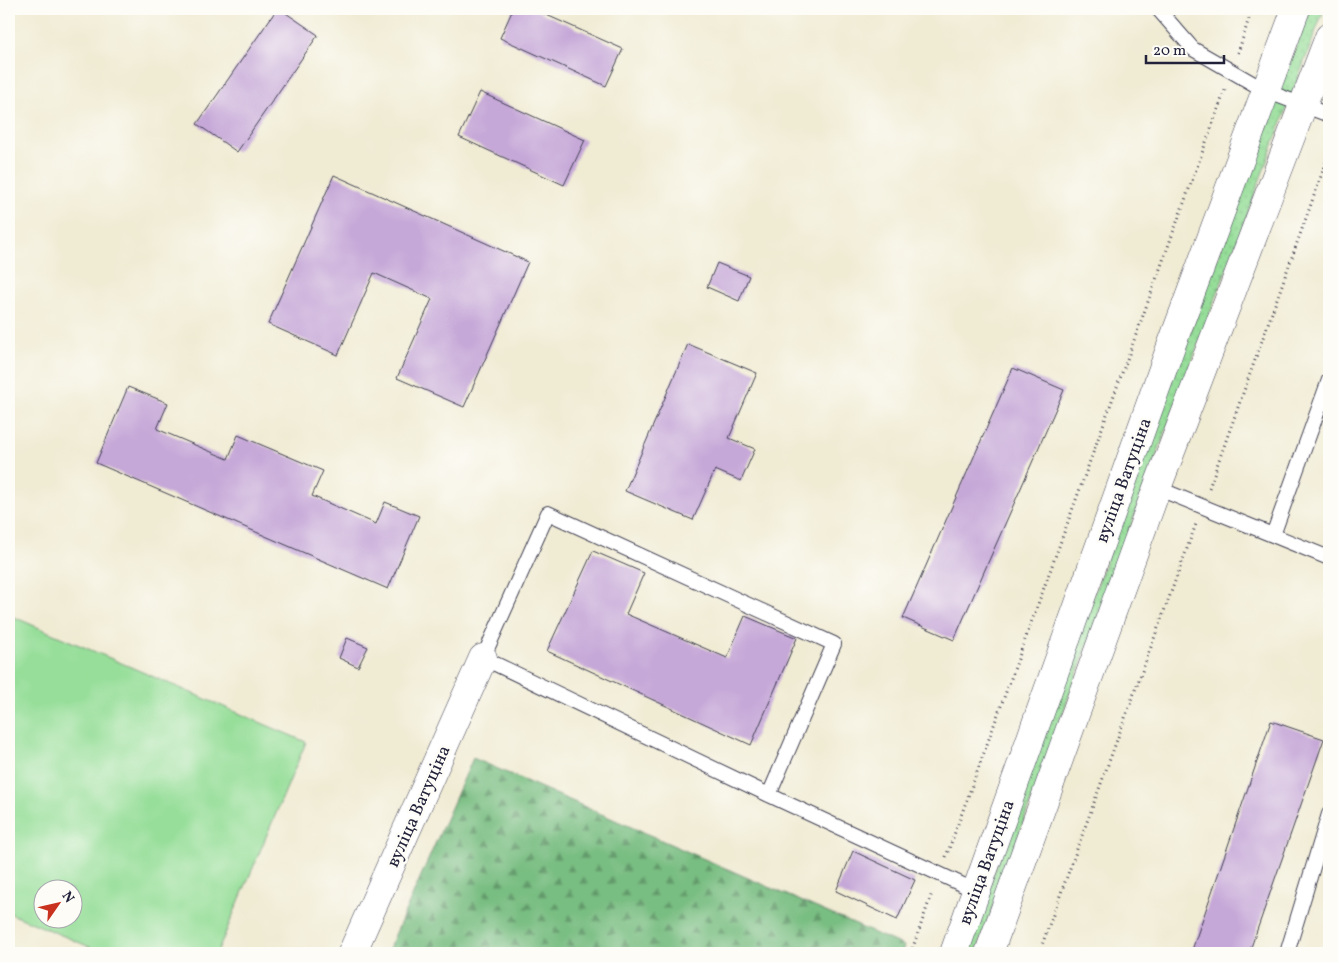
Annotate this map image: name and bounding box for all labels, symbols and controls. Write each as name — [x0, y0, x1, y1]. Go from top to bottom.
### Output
scale bar — [1146, 32, 1223, 64]
text: 20 m — [1153, 41, 1186, 62]
street label: вуліца Ватуціна — [1090, 415, 1159, 546]
street label: вуліца Ватуціна — [381, 742, 457, 872]
street label: вуліца Ватуціна — [953, 797, 1022, 928]
north arrow — [32, 880, 82, 930]
text: N — [57, 888, 78, 907]

